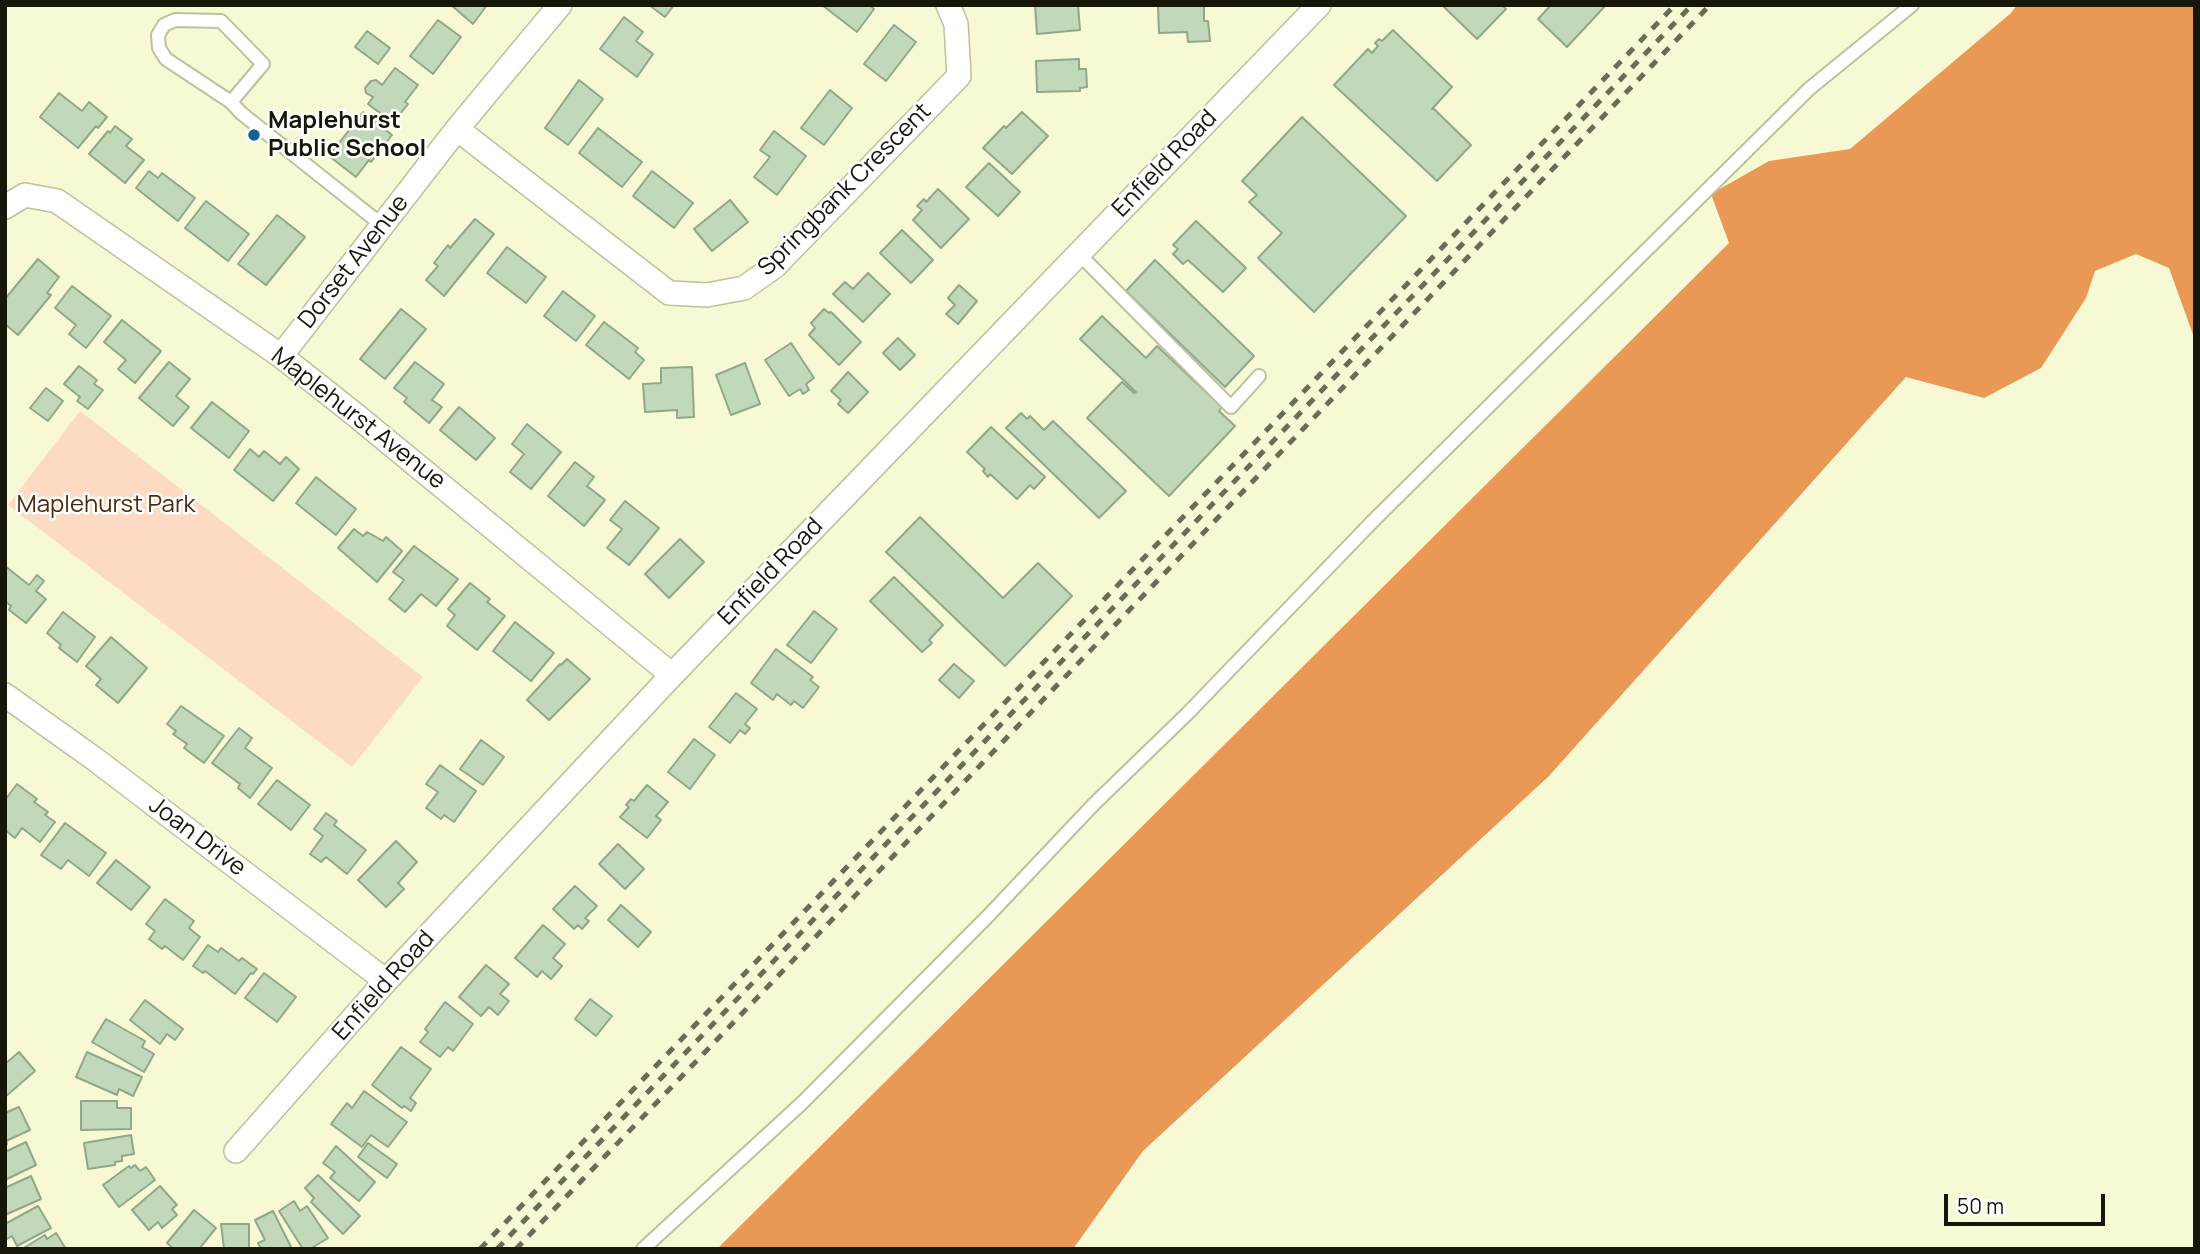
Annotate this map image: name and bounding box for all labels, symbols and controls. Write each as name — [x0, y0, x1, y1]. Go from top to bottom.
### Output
street label: Springbank Crescent — [752, 97, 938, 283]
street label: Enfield Road — [1107, 104, 1223, 224]
place label: Maplehurst Public School — [268, 107, 426, 163]
marker: Maplehurst Public School — [246, 127, 262, 143]
street label: Dorset Avenue — [293, 189, 415, 335]
street label: Maplehurst Avenue — [265, 342, 451, 496]
park label: Maplehurst Park — [17, 491, 195, 519]
street label: Enfield Road — [713, 512, 829, 632]
street label: Joan Drive — [143, 791, 251, 883]
street label: Enfield Road — [327, 925, 441, 1047]
scale bar — [1948, 1180, 2109, 1224]
text: 50 m — [1957, 1192, 2004, 1220]

